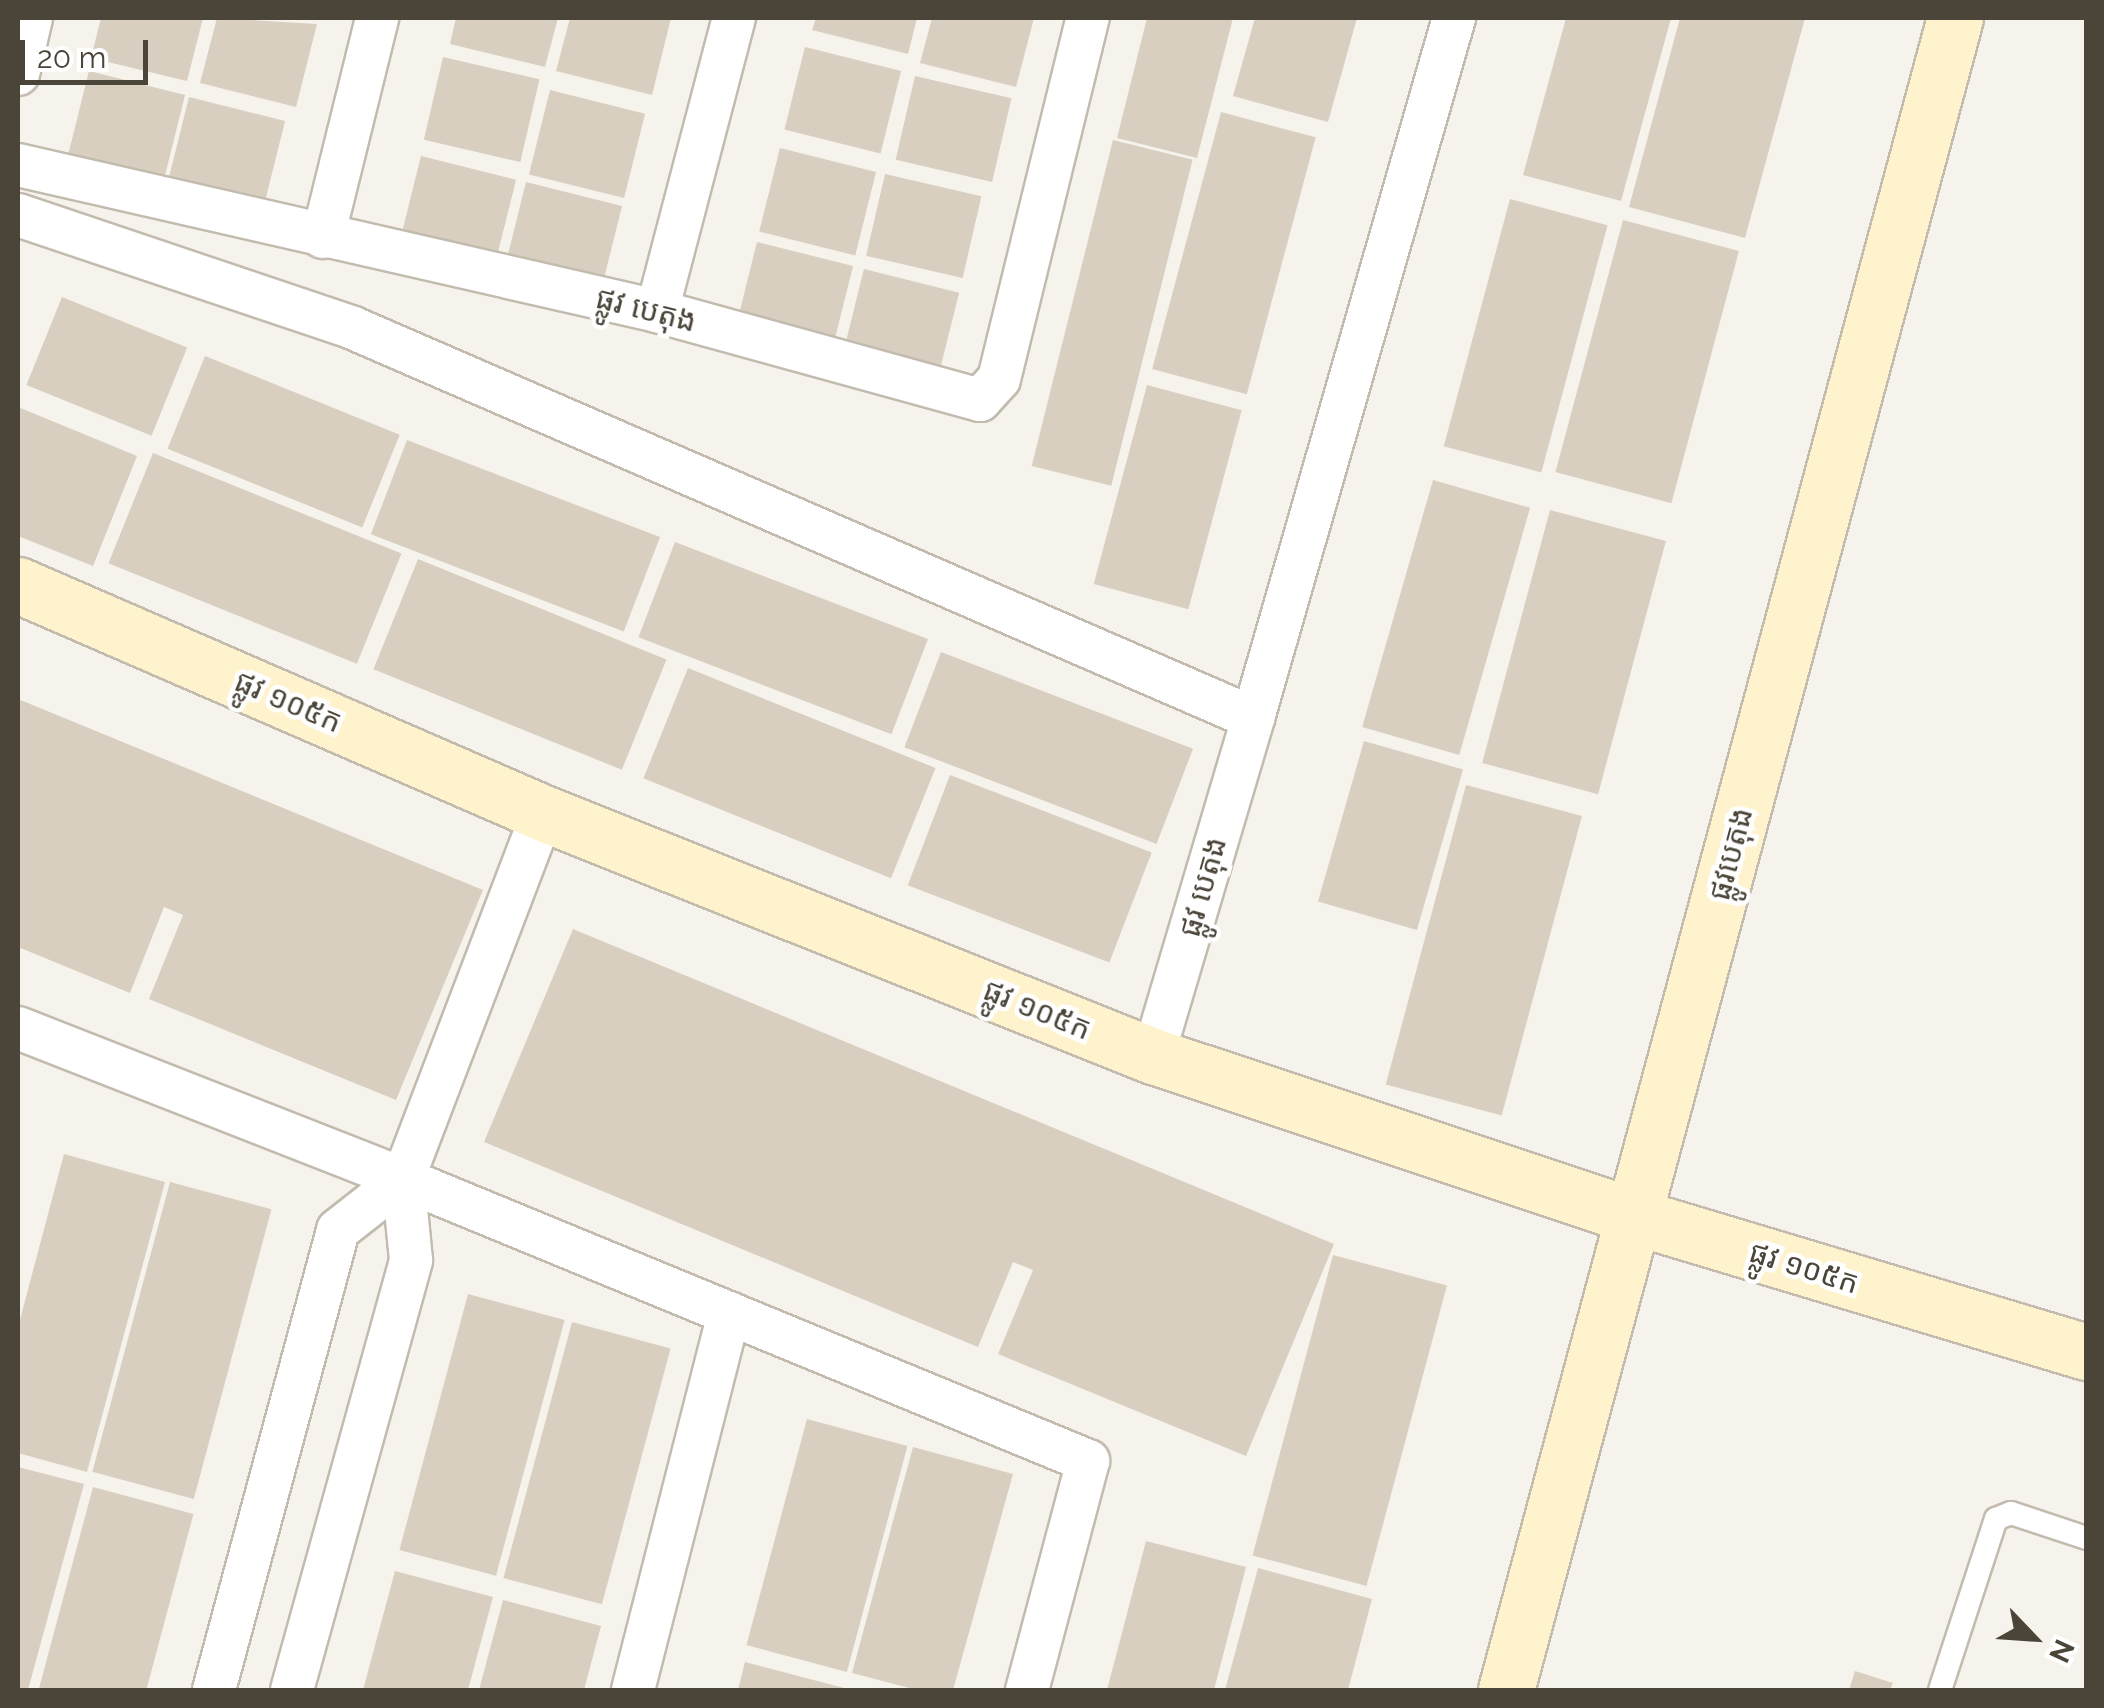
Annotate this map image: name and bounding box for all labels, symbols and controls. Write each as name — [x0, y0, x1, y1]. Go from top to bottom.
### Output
scale bar — [25, 20, 152, 82]
text: 20 m — [37, 40, 106, 75]
street label: ផ្លូវ បេតុង — [592, 280, 700, 340]
street label: ផ្លូវ ១០៥ក — [229, 663, 347, 741]
street label: ផ្លូវបេតុង — [1701, 804, 1761, 904]
street label: ផ្លូវ បេតុង — [1172, 833, 1234, 941]
street label: ផ្លូវ ១០៥ក — [978, 972, 1096, 1048]
street label: ផ្លូវ ១០៥ក — [1745, 1234, 1863, 1302]
north arrow — [1984, 1588, 2084, 1688]
text: N — [2042, 1634, 2081, 1668]

